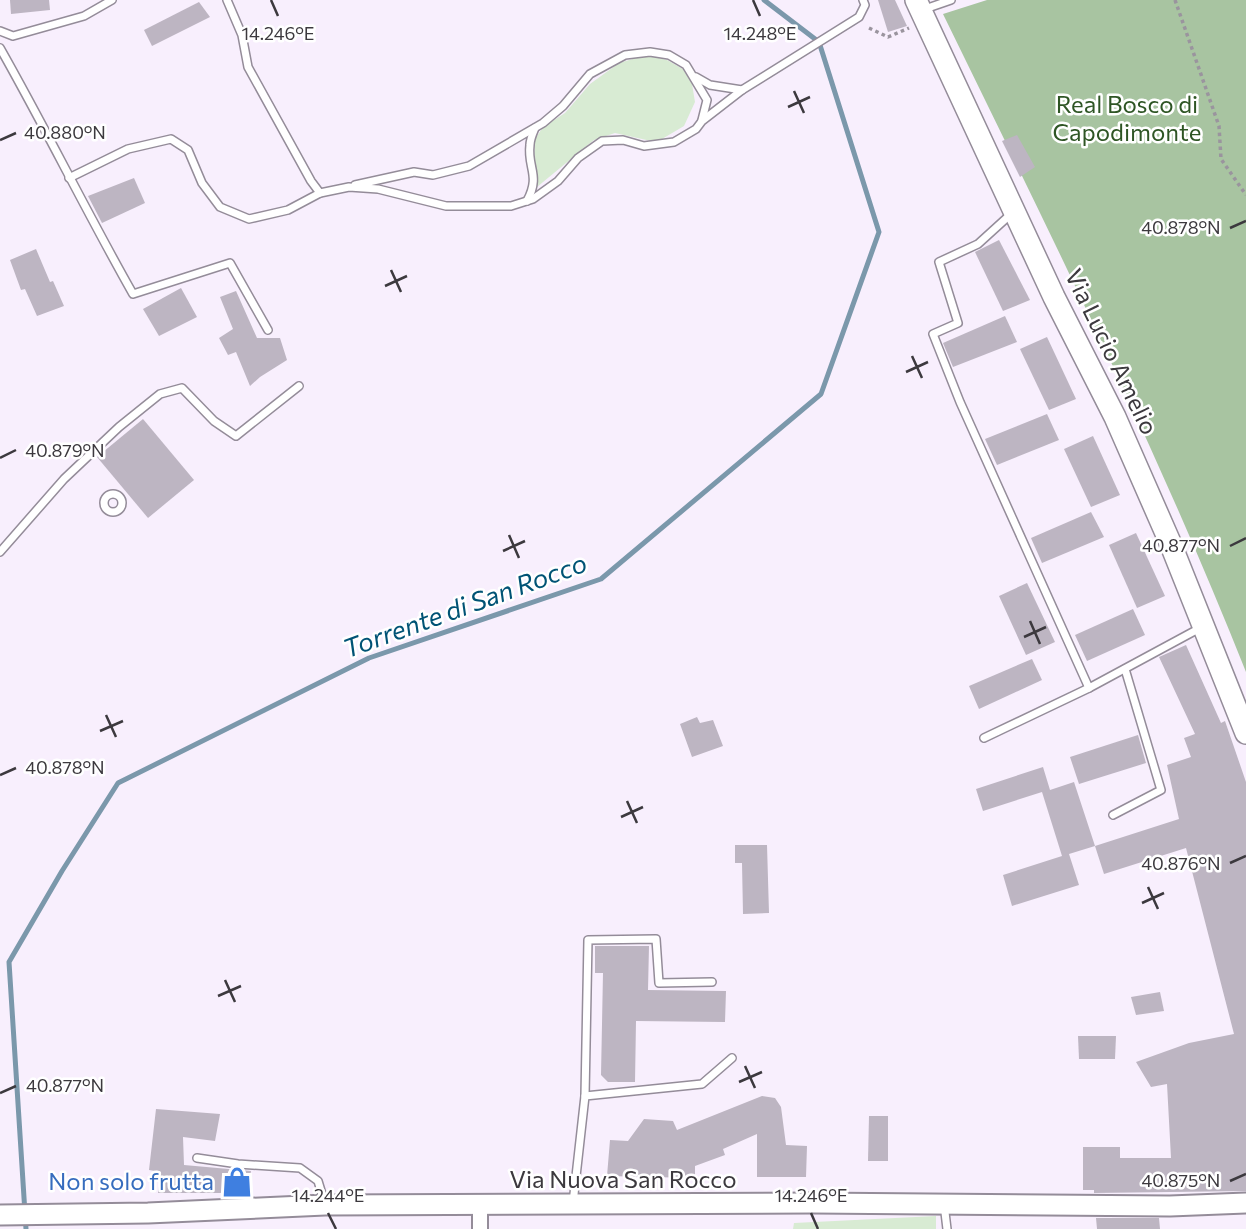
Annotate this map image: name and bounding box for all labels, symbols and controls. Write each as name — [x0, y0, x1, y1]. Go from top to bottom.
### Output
text: 14.246°E — [241, 22, 315, 44]
text: 14.248°E — [723, 22, 797, 44]
park label: Real Bosco di Capodimonte — [1053, 89, 1201, 146]
text: 40.880°N — [24, 121, 106, 143]
text: 40.878°N — [1141, 216, 1221, 238]
street label: Via Lucio Amelio — [1060, 264, 1165, 439]
text: 40.879°N — [25, 439, 105, 461]
text: 40.877°N — [1142, 534, 1220, 556]
water label: Torrente di San Rocco — [338, 546, 591, 663]
text: 40.878°N — [25, 756, 105, 778]
text: 40.876°N — [1141, 852, 1221, 874]
text: 40.877°N — [26, 1074, 104, 1096]
street label: Via Nuova San Rocco — [509, 1164, 737, 1193]
shop icon: Non solo frutta — [220, 1165, 254, 1199]
place label: Non solo frutta — [48, 1166, 214, 1195]
text: 40.875°N — [1142, 1169, 1220, 1191]
text: 14.244°E — [292, 1184, 365, 1206]
text: 14.246°E — [774, 1184, 848, 1206]

